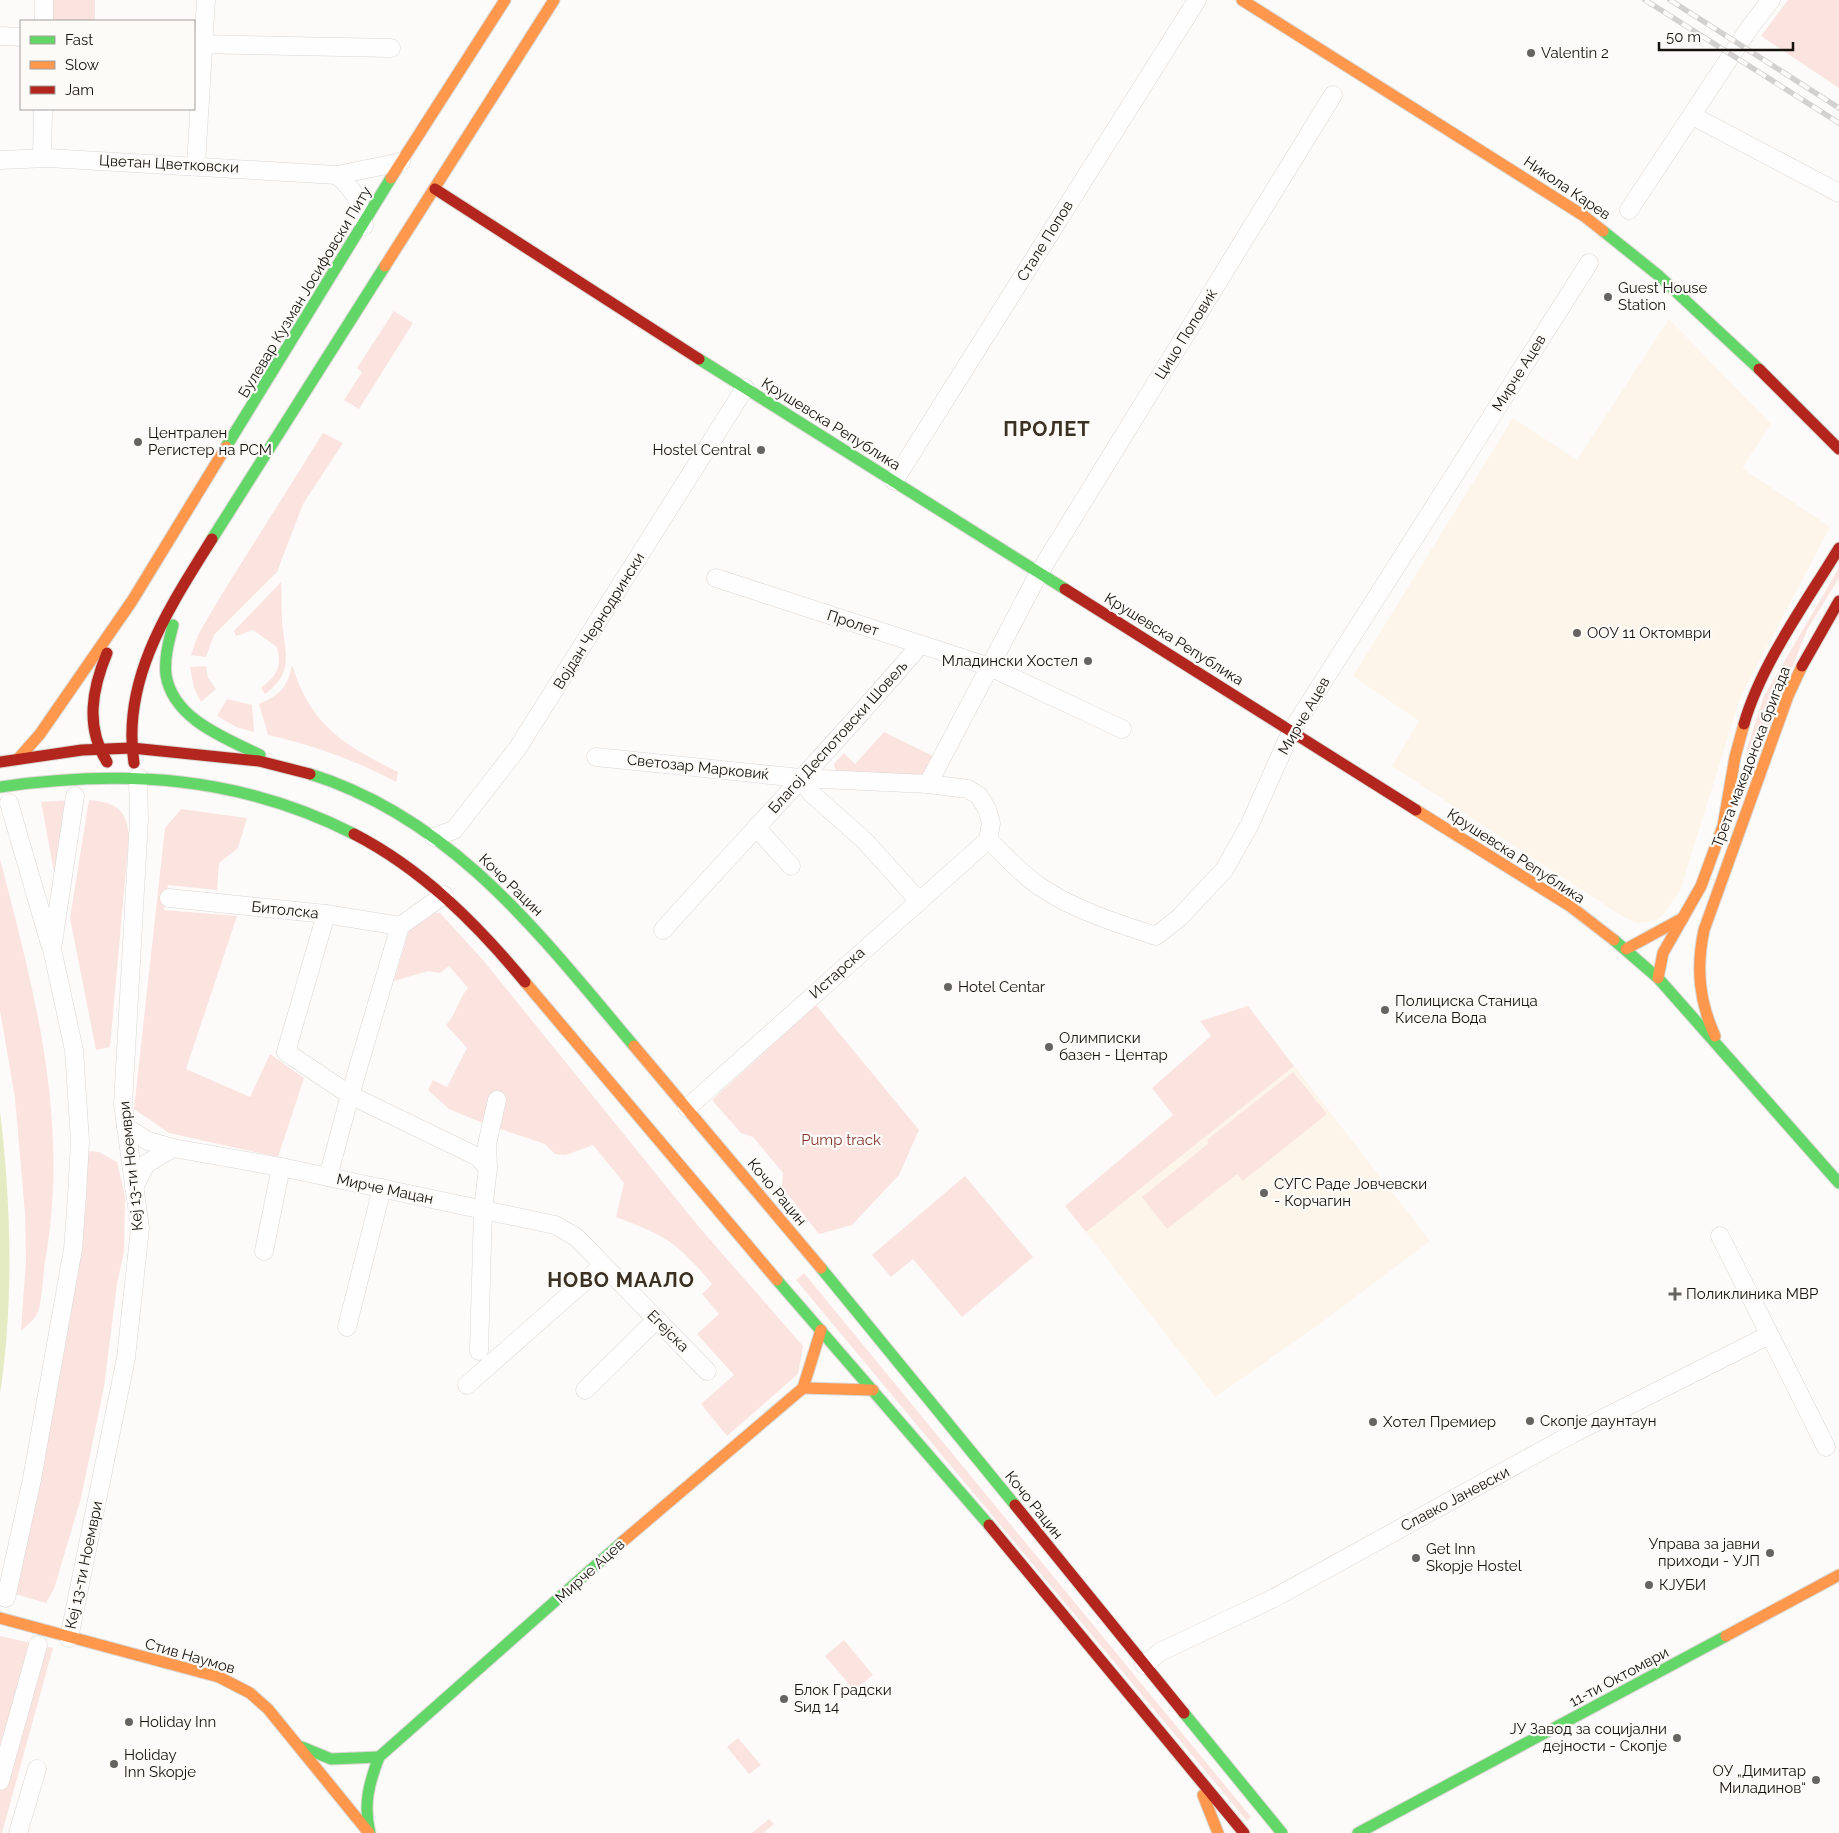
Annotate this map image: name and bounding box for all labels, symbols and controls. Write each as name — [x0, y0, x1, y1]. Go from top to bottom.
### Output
legend — [20, 20, 195, 110]
scale bar — [1659, 20, 1793, 52]
text: 50 m — [1666, 28, 1701, 46]
text: Fast — [65, 31, 93, 49]
place label: Valentin 2 — [1541, 44, 1609, 62]
marker: Valentin 2 — [1525, 47, 1537, 59]
text: Slow — [65, 56, 99, 74]
text: Jam — [65, 81, 94, 99]
street label: Цветан Цветковски — [99, 151, 239, 177]
street label: Никола Карев — [1520, 152, 1614, 224]
street label: Булевар Кузман Јосифовски Питу — [235, 183, 375, 401]
street label: Стале Попов — [1013, 197, 1077, 285]
place label: Guest House Station — [1618, 279, 1708, 314]
street label: Цицо Поповиќ — [1151, 285, 1221, 383]
marker: Guest House Station — [1602, 291, 1614, 303]
street label: Мирче Ацев — [1488, 331, 1550, 415]
street label: Крушевска Република — [758, 374, 904, 474]
district label: ПРОЛЕТ — [1003, 417, 1091, 441]
place label: Централен Регистер на РСМ — [148, 424, 272, 459]
marker: Централен Регистер на РСМ — [132, 436, 144, 448]
place label: Hostel Central — [652, 441, 752, 459]
marker: Hostel Central — [755, 444, 767, 456]
street label: Војдан Чернодрински — [550, 549, 648, 693]
street label: Крушевска Република — [1101, 589, 1247, 689]
street label: Пролет — [825, 606, 881, 640]
place label: ООУ 11 Октомври — [1587, 624, 1711, 642]
marker: ООУ 11 Октомври — [1571, 627, 1583, 639]
place label: Младински Хостел — [942, 652, 1078, 670]
marker: Младински Хостел — [1082, 655, 1094, 667]
street label: Благој Деспотовски Шовељ — [765, 657, 911, 817]
street label: Трета македонска бригада — [1708, 664, 1794, 850]
street label: Мирче Ацев — [1274, 674, 1334, 758]
street label: Светозар Марковиќ — [626, 751, 770, 783]
street label: Крушевска Република — [1444, 805, 1588, 907]
street label: Кочо Рацин — [475, 850, 547, 920]
street label: Битолска — [250, 898, 320, 922]
street label: Истарска — [806, 943, 868, 1003]
place label: Hotel Centar — [958, 978, 1046, 996]
marker: Hotel Centar — [942, 981, 954, 993]
place label: Полициска Станица Кисела Вода — [1395, 992, 1538, 1027]
marker: Полициска Станица Кисела Вода — [1379, 1004, 1391, 1016]
place label: Олимписки базен - Центар — [1059, 1029, 1168, 1064]
marker: Олимписки базен - Центар — [1043, 1041, 1055, 1053]
street label: Кеј 13-ти Ноември — [115, 1100, 147, 1232]
park label: Pump track — [801, 1131, 881, 1149]
street label: Кочо Рацин — [744, 1155, 810, 1229]
street label: Мирче Мацан — [335, 1170, 435, 1208]
place label: СУГС Раде Јовчевски - Корчагин — [1274, 1175, 1427, 1210]
marker: СУГС Раде Јовчевски - Корчагин — [1258, 1187, 1270, 1199]
district label: НОВО МААЛО — [547, 1268, 695, 1292]
place label: Поликлиника МВР — [1686, 1285, 1818, 1303]
marker: Поликлиника МВР — [1668, 1287, 1682, 1301]
street label: Егејска — [643, 1306, 693, 1356]
place label: Скопје даунтаун — [1540, 1412, 1657, 1430]
place label: Хотел Премиер — [1383, 1413, 1496, 1431]
marker: Скопје даунтаун — [1524, 1415, 1536, 1427]
marker: Хотел Премиер — [1367, 1416, 1379, 1428]
street label: Славко Јаневски — [1398, 1463, 1512, 1535]
street label: Кочо Рацин — [1001, 1467, 1067, 1543]
street label: Кеј 13-ти Ноември — [62, 1499, 106, 1631]
street label: Мирче Ацев — [552, 1535, 628, 1607]
place label: Управа за јавни приходи - УЈП — [1649, 1535, 1760, 1570]
place label: Get Inn Skopje Hostel — [1426, 1540, 1523, 1575]
marker: Управа за јавни приходи - УЈП — [1764, 1547, 1776, 1559]
marker: Get Inn Skopje Hostel — [1410, 1552, 1422, 1564]
place label: КЈУБИ — [1659, 1576, 1706, 1594]
marker: КЈУБИ — [1643, 1579, 1655, 1591]
street label: Стив Наумов — [143, 1635, 237, 1677]
street label: 11-ти Октомври — [1566, 1643, 1672, 1711]
place label: Блок Градски Sид 14 — [794, 1681, 892, 1716]
marker: Блок Градски Sид 14 — [778, 1693, 790, 1705]
place label: Holiday Inn — [139, 1713, 216, 1731]
marker: Holiday Inn — [123, 1716, 135, 1728]
place label: ЈУ Завод за социјални дејности - Скопје — [1510, 1720, 1667, 1755]
marker: ЈУ Завод за социјални дејности - Скопје — [1671, 1732, 1683, 1744]
place label: Holiday Inn Skopje — [124, 1746, 196, 1781]
marker: Holiday Inn Skopje — [108, 1758, 120, 1770]
place label: ОУ „Димитар Миладинов“ — [1712, 1762, 1806, 1797]
marker: ОУ „Димитар Миладинов“ — [1810, 1774, 1822, 1786]

